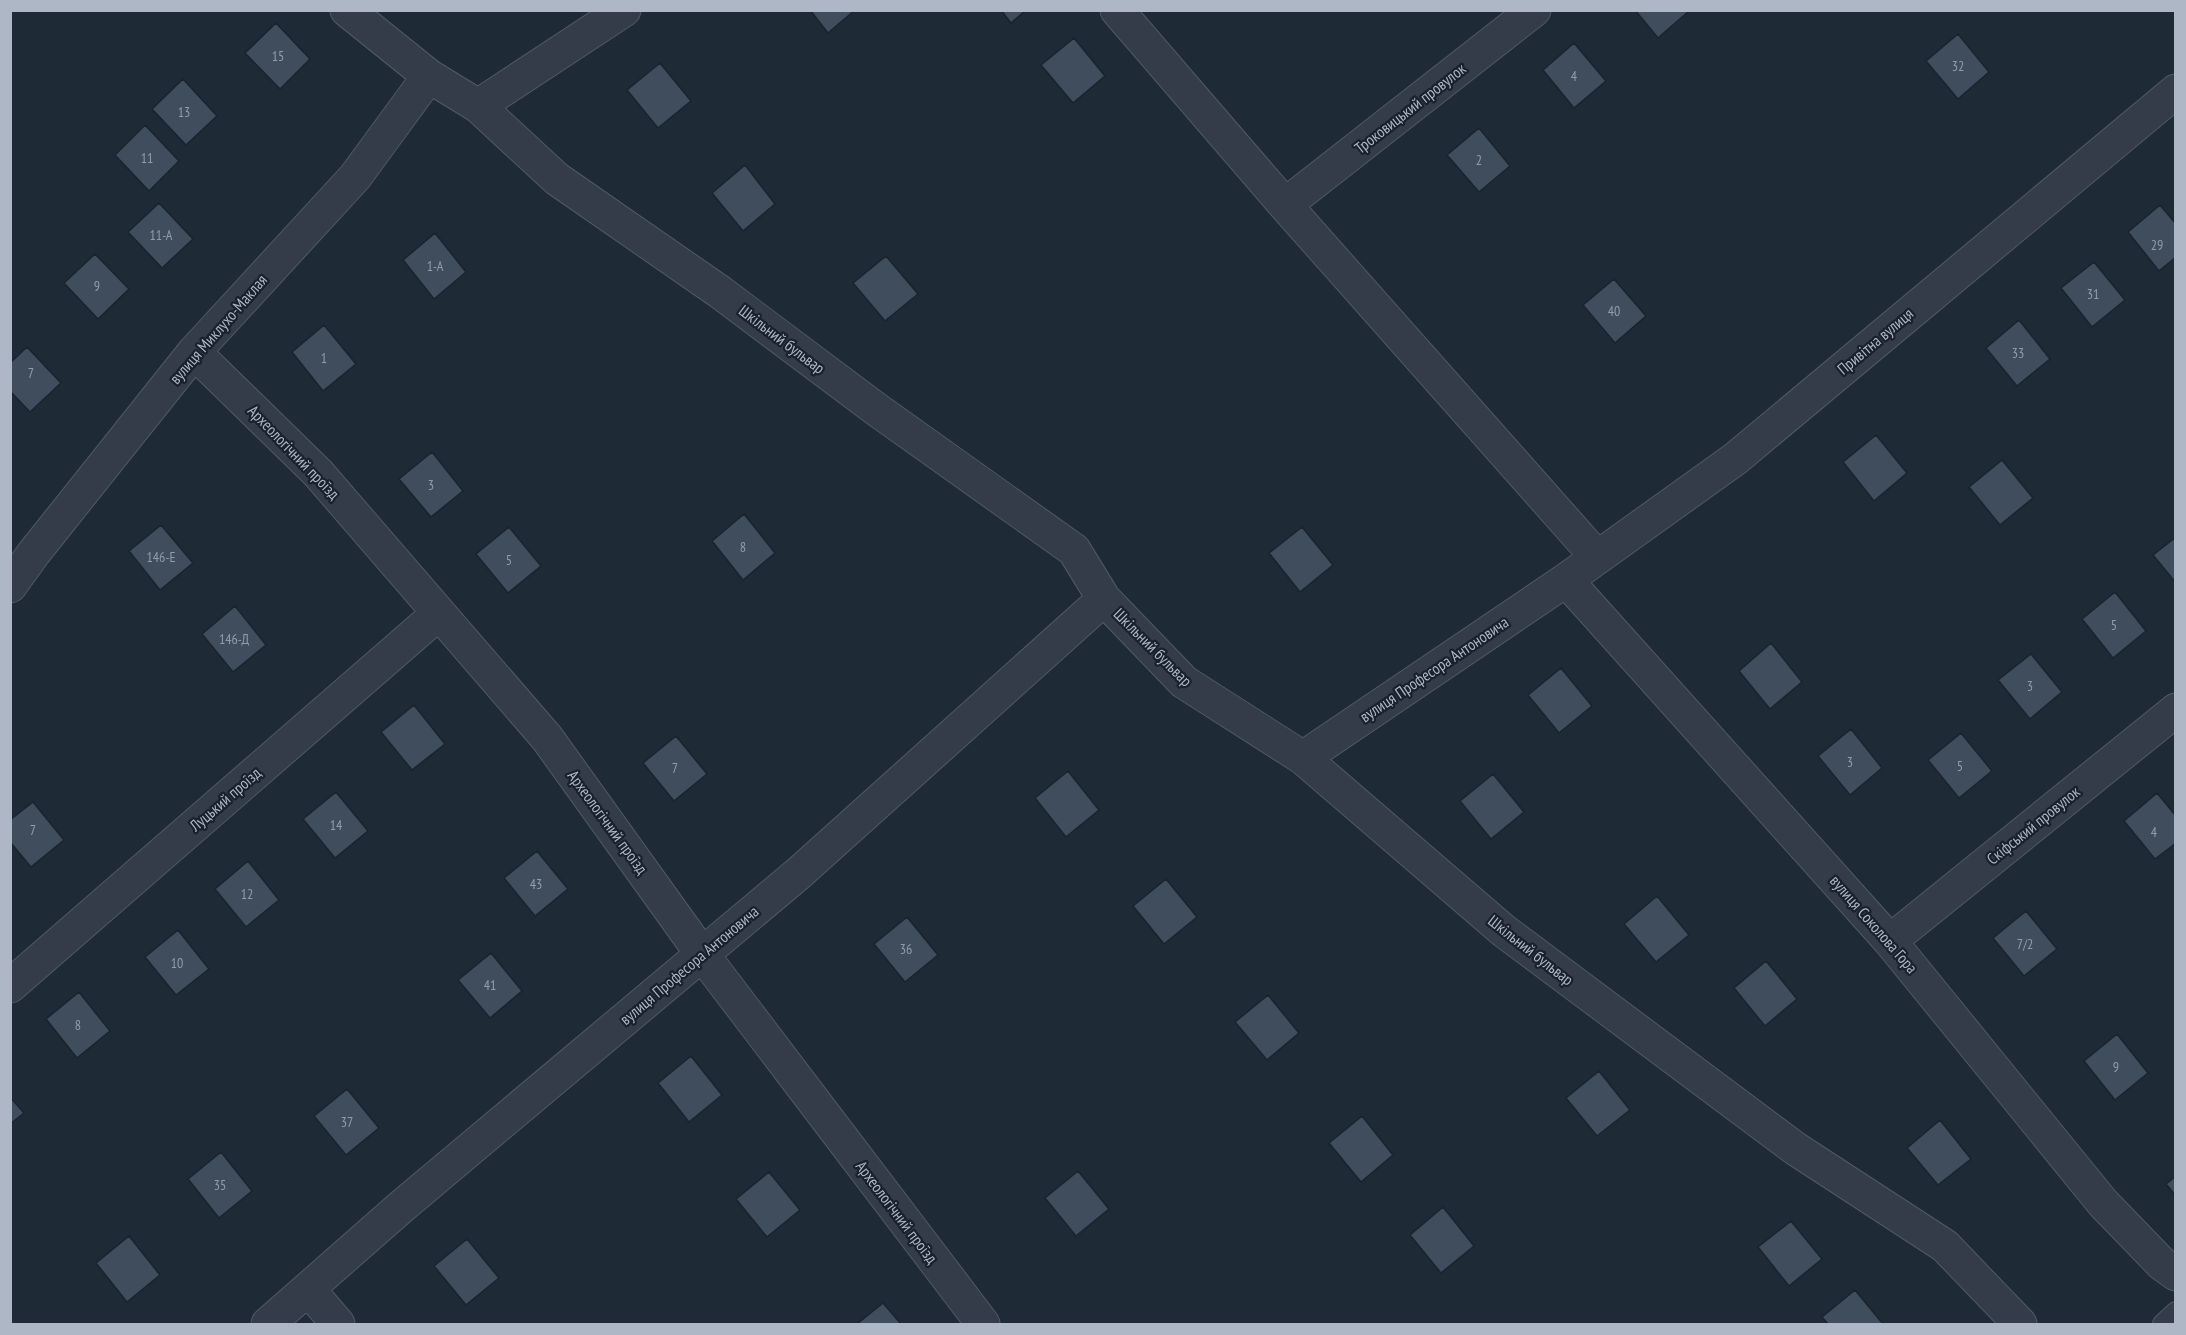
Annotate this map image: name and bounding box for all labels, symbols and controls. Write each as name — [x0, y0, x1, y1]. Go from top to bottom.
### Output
house number: 15 — [272, 47, 284, 65]
house number: 32 — [1952, 57, 1964, 75]
street label: Троковицький провулок — [1350, 58, 1470, 158]
house number: 4 — [1571, 67, 1578, 85]
house number: 13 — [178, 103, 190, 121]
house number: 11 — [141, 149, 153, 167]
house number: 2 — [1476, 151, 1482, 169]
house number: 11-А — [150, 226, 173, 244]
house number: 29 — [2151, 236, 2163, 254]
house number: 1-А — [427, 257, 444, 275]
street label: вулиця Миклухо-Маклая — [165, 270, 271, 388]
house number: 9 — [94, 277, 100, 295]
house number: 31 — [2087, 285, 2099, 303]
street label: Шкільний бульвар — [735, 300, 829, 378]
house number: 40 — [1608, 302, 1620, 320]
street label: Привітна вулиця — [1833, 303, 1917, 379]
house number: 33 — [2012, 344, 2024, 362]
house number: 1 — [321, 349, 327, 367]
house number: 7 — [28, 364, 34, 382]
street label: Археологічний проїзд — [244, 401, 344, 503]
house number: 3 — [428, 476, 434, 494]
house number: 8 — [740, 538, 746, 556]
house number: 146-Е — [147, 548, 175, 566]
house number: 5 — [506, 551, 512, 569]
street label: Шкільний бульвар — [1110, 604, 1196, 690]
street label: вулиця Професора Антоновича — [1356, 612, 1512, 726]
house number: 5 — [2111, 616, 2117, 634]
house number: 146-Д — [219, 630, 249, 648]
house number: 3 — [2027, 677, 2033, 695]
house number: 3 — [1847, 753, 1853, 771]
house number: 5 — [1957, 757, 1963, 775]
house number: 7 — [672, 759, 678, 777]
street label: Луцький проїзд — [185, 763, 265, 836]
street label: Археологічний проїзд — [564, 766, 652, 878]
street label: Скіфський провулок — [1982, 781, 2084, 869]
house number: 14 — [330, 816, 343, 834]
house number: 7 — [30, 821, 36, 839]
house number: 4 — [2151, 823, 2158, 841]
street label: вулиця Соколова Гора — [1826, 871, 1922, 977]
house number: 43 — [530, 875, 542, 893]
house number: 12 — [241, 885, 253, 903]
street label: вулиця Професора Антоновича — [616, 901, 762, 1029]
street label: Шкільний бульвар — [1484, 911, 1578, 990]
house number: 7/2 — [2017, 935, 2033, 953]
house number: 36 — [900, 940, 912, 958]
house number: 10 — [171, 954, 183, 972]
house number: 41 — [484, 976, 496, 994]
house number: 8 — [75, 1016, 81, 1034]
house number: 9 — [2113, 1058, 2119, 1076]
house number: 37 — [341, 1113, 353, 1131]
street label: Археологічний проїзд — [852, 1157, 942, 1267]
house number: 35 — [214, 1176, 226, 1194]

